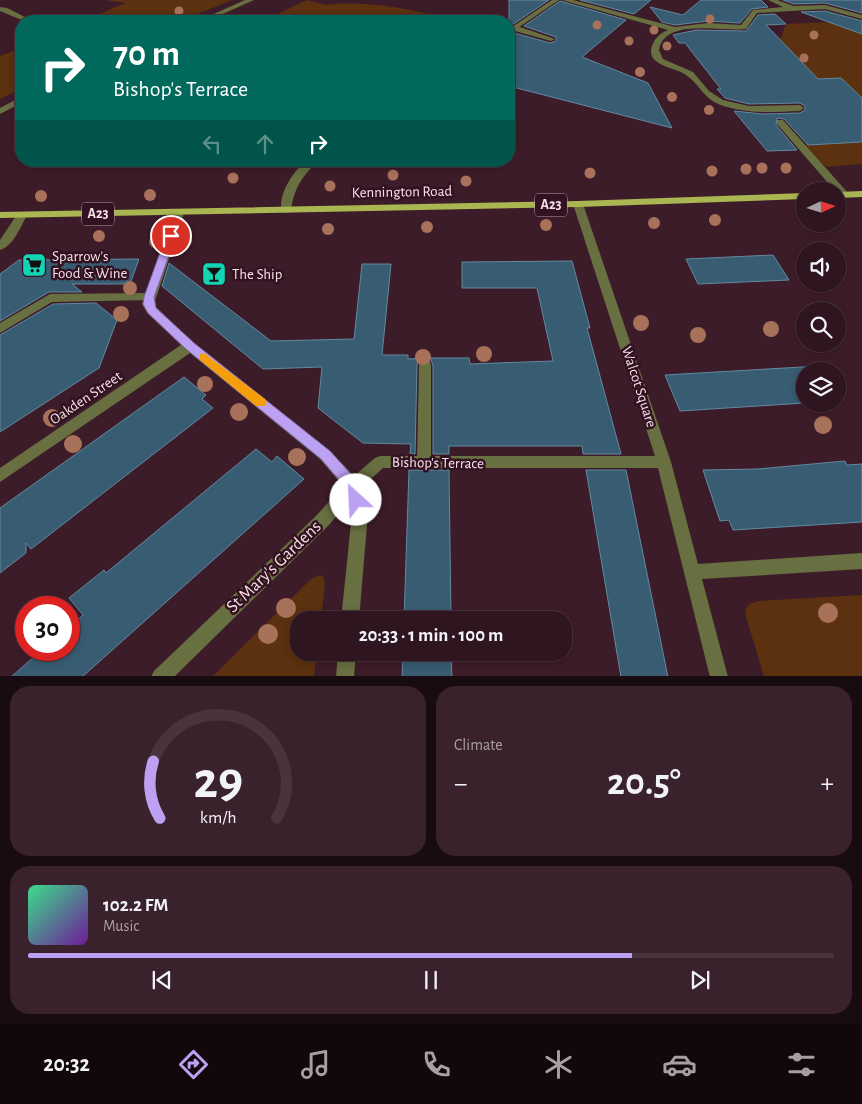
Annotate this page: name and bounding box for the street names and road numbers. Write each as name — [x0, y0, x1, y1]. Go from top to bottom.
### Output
street label: Kennington Road — [352, 184, 453, 200]
road number: A23 — [535, 194, 567, 216]
road number: A23 — [82, 202, 114, 225]
street label: Walcot Square — [619, 345, 659, 429]
street label: Oakden Street — [47, 368, 125, 427]
street label: Bishop's Terrace — [392, 455, 484, 471]
street label: St Mary's Gardens — [223, 518, 325, 616]

